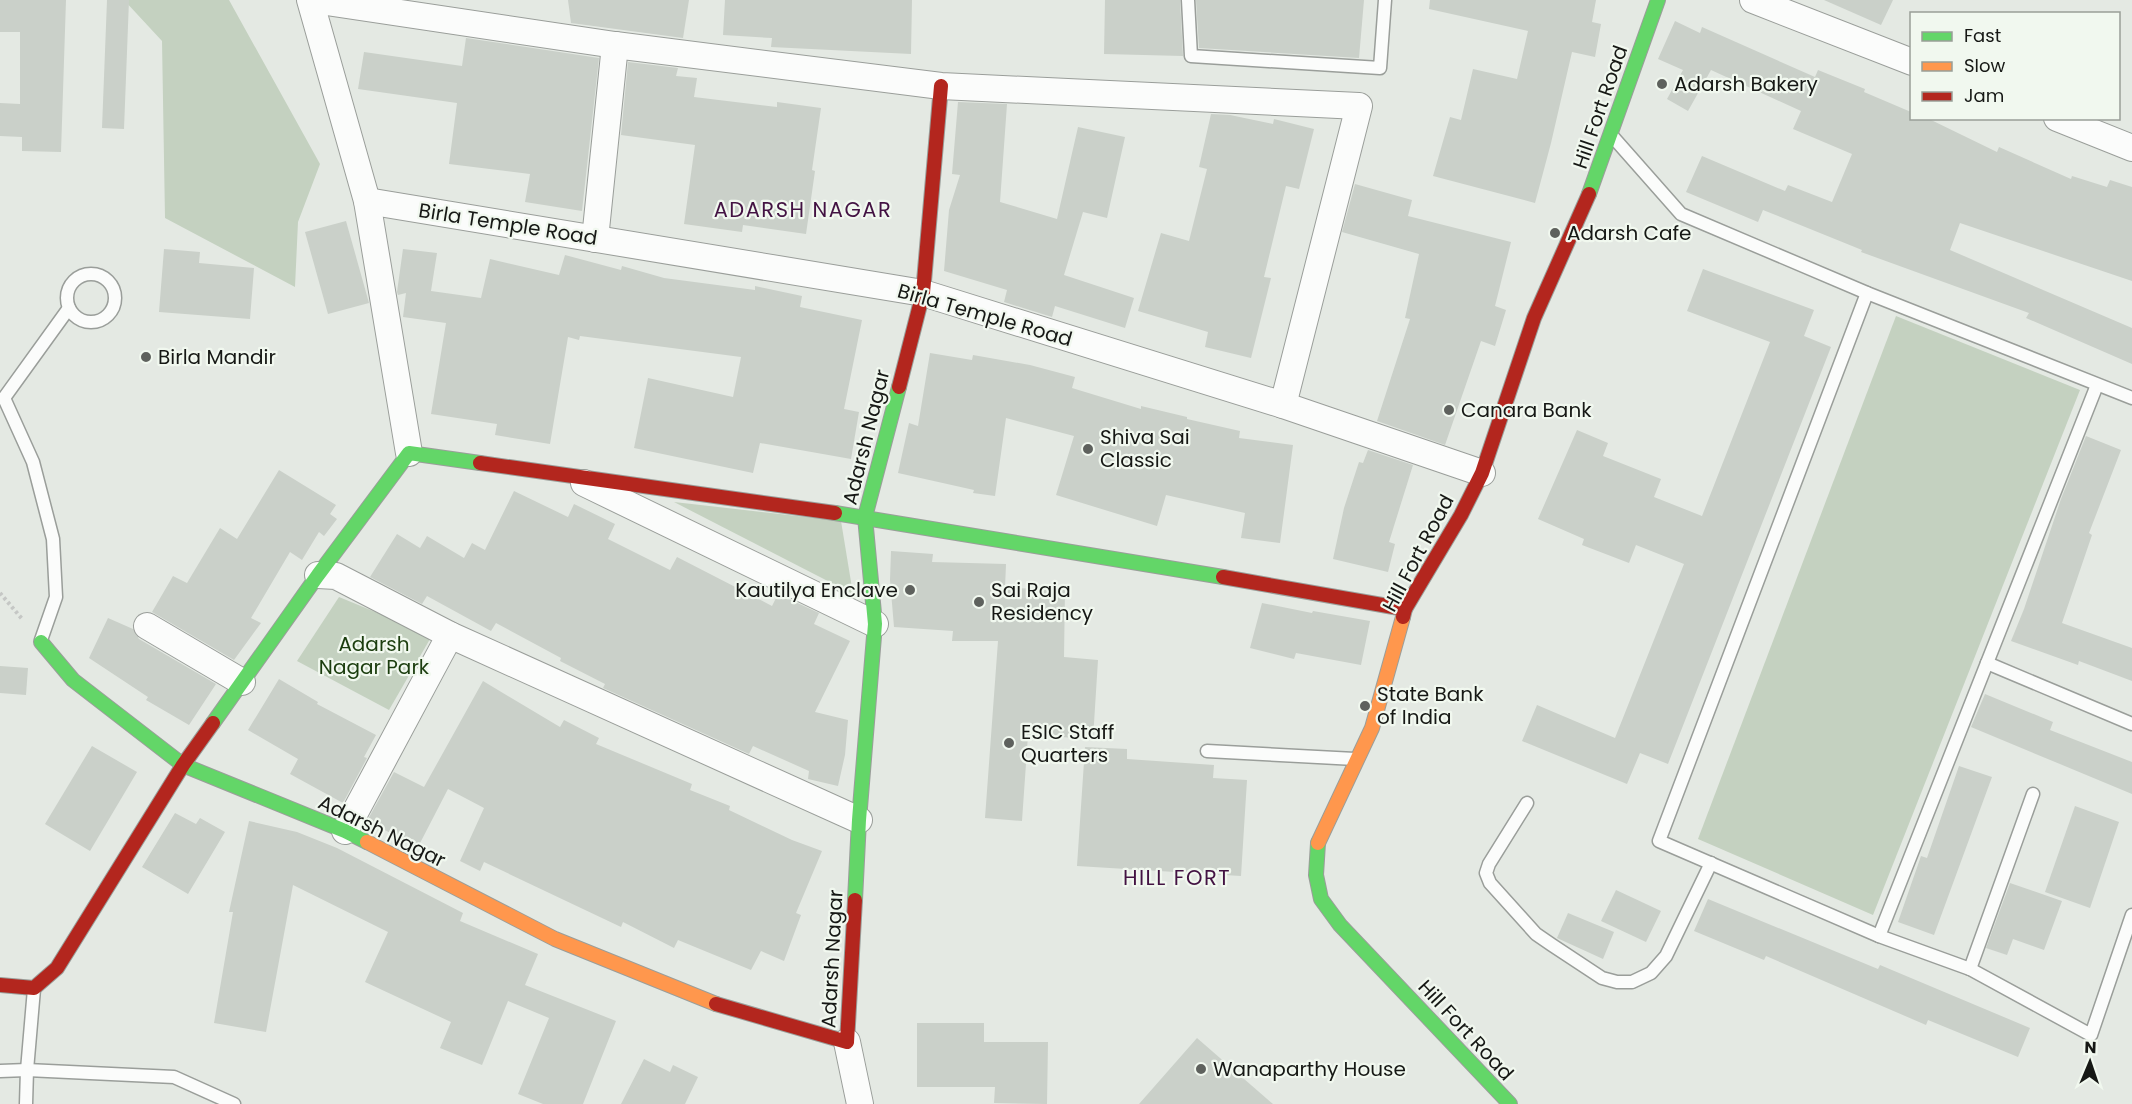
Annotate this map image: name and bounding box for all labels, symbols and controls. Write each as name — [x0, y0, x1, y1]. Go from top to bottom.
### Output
legend — [1910, 12, 2120, 120]
text: Fast — [1964, 23, 2001, 48]
street label: Hill Fort Road — [1566, 42, 1634, 172]
text: Slow — [1964, 53, 2006, 78]
place label: Adarsh Bakery — [1674, 70, 1818, 98]
marker: Adarsh Bakery — [1655, 77, 1669, 91]
text: Jam — [1964, 83, 2004, 108]
district label: ADARSH NAGAR — [714, 195, 892, 224]
street label: Birla Temple Road — [417, 196, 599, 252]
place label: Adarsh Cafe — [1567, 219, 1692, 247]
marker: Adarsh Cafe — [1548, 226, 1562, 240]
street label: Birla Temple Road — [894, 277, 1076, 353]
place label: Birla Mandir — [158, 343, 276, 371]
marker: Birla Mandir — [139, 350, 153, 364]
street label: Adarsh Nagar — [836, 366, 896, 508]
place label: Canara Bank — [1461, 396, 1592, 424]
marker: Canara Bank — [1442, 403, 1456, 417]
place label: Shiva Sai Classic — [1100, 423, 1190, 474]
marker: Shiva Sai Classic — [1081, 442, 1095, 456]
street label: Hill Fort Road — [1375, 490, 1461, 616]
place label: Kautilya Enclave — [735, 576, 898, 604]
place label: Sai Raja Residency — [991, 576, 1093, 627]
marker: Kautilya Enclave — [903, 583, 917, 597]
marker: Sai Raja Residency — [972, 595, 986, 609]
park label: Adarsh Nagar Park — [319, 630, 430, 681]
place label: State Bank of India — [1377, 680, 1484, 731]
marker: State Bank of India — [1358, 699, 1372, 713]
place label: ESIC Staff Quarters — [1021, 718, 1114, 769]
marker: ESIC Staff Quarters — [1002, 736, 1016, 750]
street label: Adarsh Nagar — [314, 788, 450, 874]
district label: HILL FORT — [1123, 863, 1231, 892]
street label: Adarsh Nagar — [814, 889, 850, 1029]
street label: Hill Fort Road — [1412, 973, 1520, 1087]
north arrow — [2060, 1032, 2120, 1092]
text: N — [2084, 1036, 2097, 1059]
place label: Wanaparthy House — [1213, 1055, 1406, 1083]
marker: Wanaparthy House — [1194, 1062, 1208, 1076]

